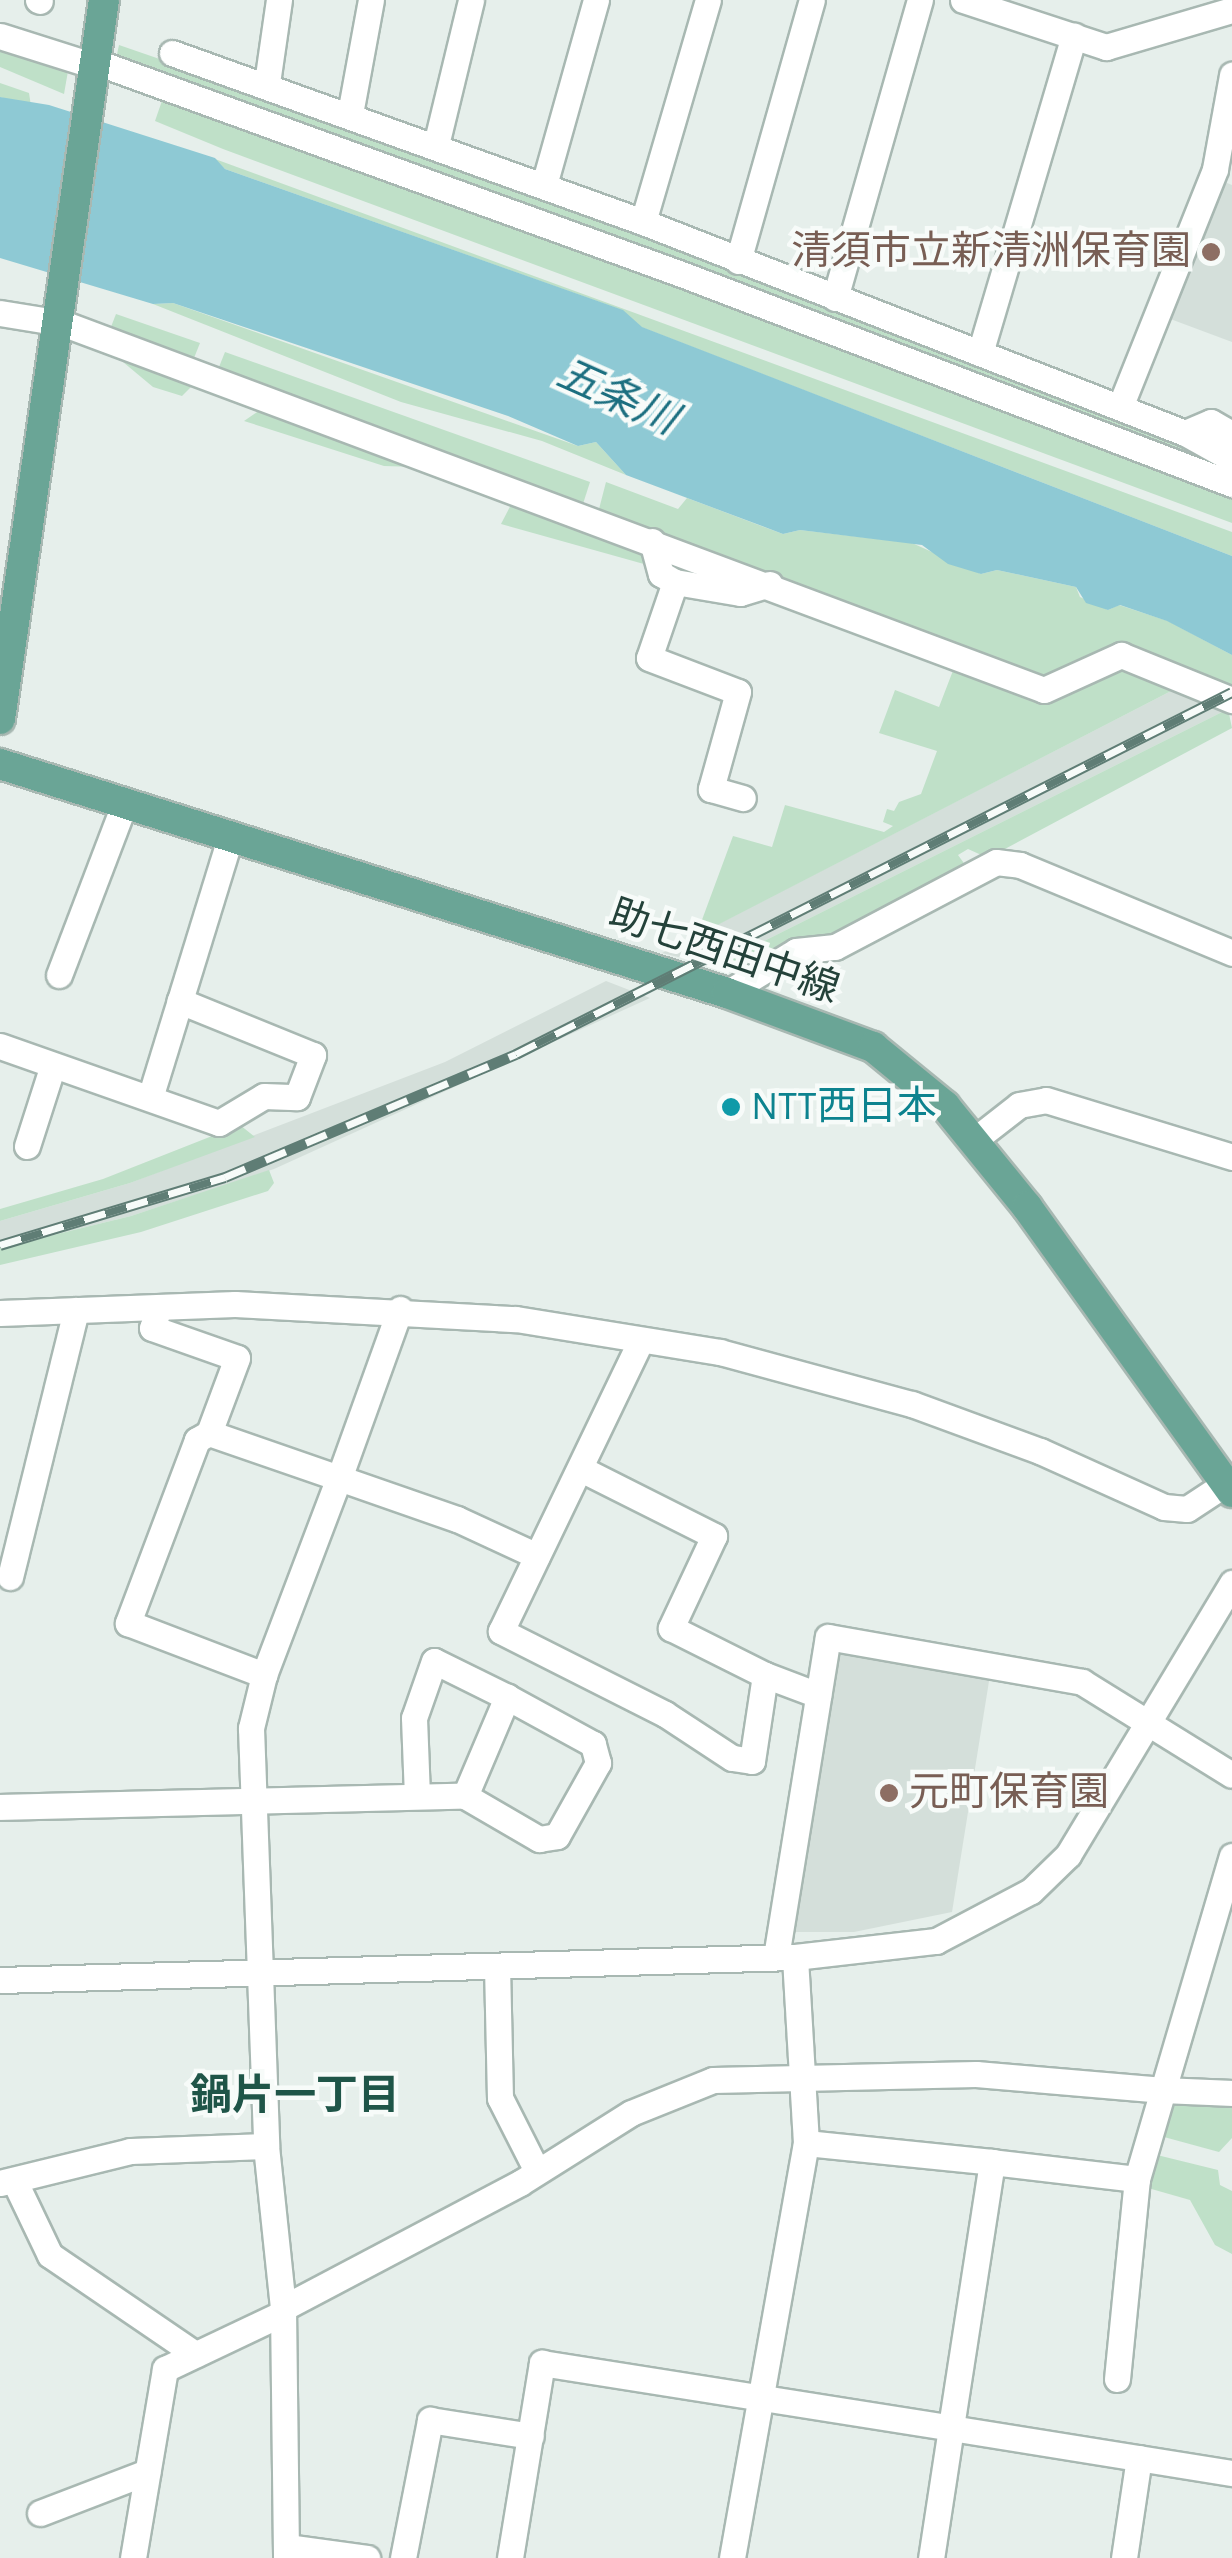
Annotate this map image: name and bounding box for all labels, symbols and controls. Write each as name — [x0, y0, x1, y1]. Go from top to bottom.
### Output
place label: 清須市立新清洲保育園 — [791, 228, 1191, 276]
marker: 清須市立新清洲保育園 — [1200, 241, 1222, 263]
water label: 五条川 — [549, 348, 685, 446]
street label: 助七西田中線 — [603, 890, 845, 1014]
place label: NTT西日本 — [751, 1083, 937, 1131]
marker: NTT西日本 — [720, 1096, 742, 1118]
place label: 元町保育園 — [909, 1769, 1109, 1817]
marker: 元町保育園 — [878, 1782, 900, 1804]
district label: 鍋片一丁目 — [190, 2071, 400, 2121]

